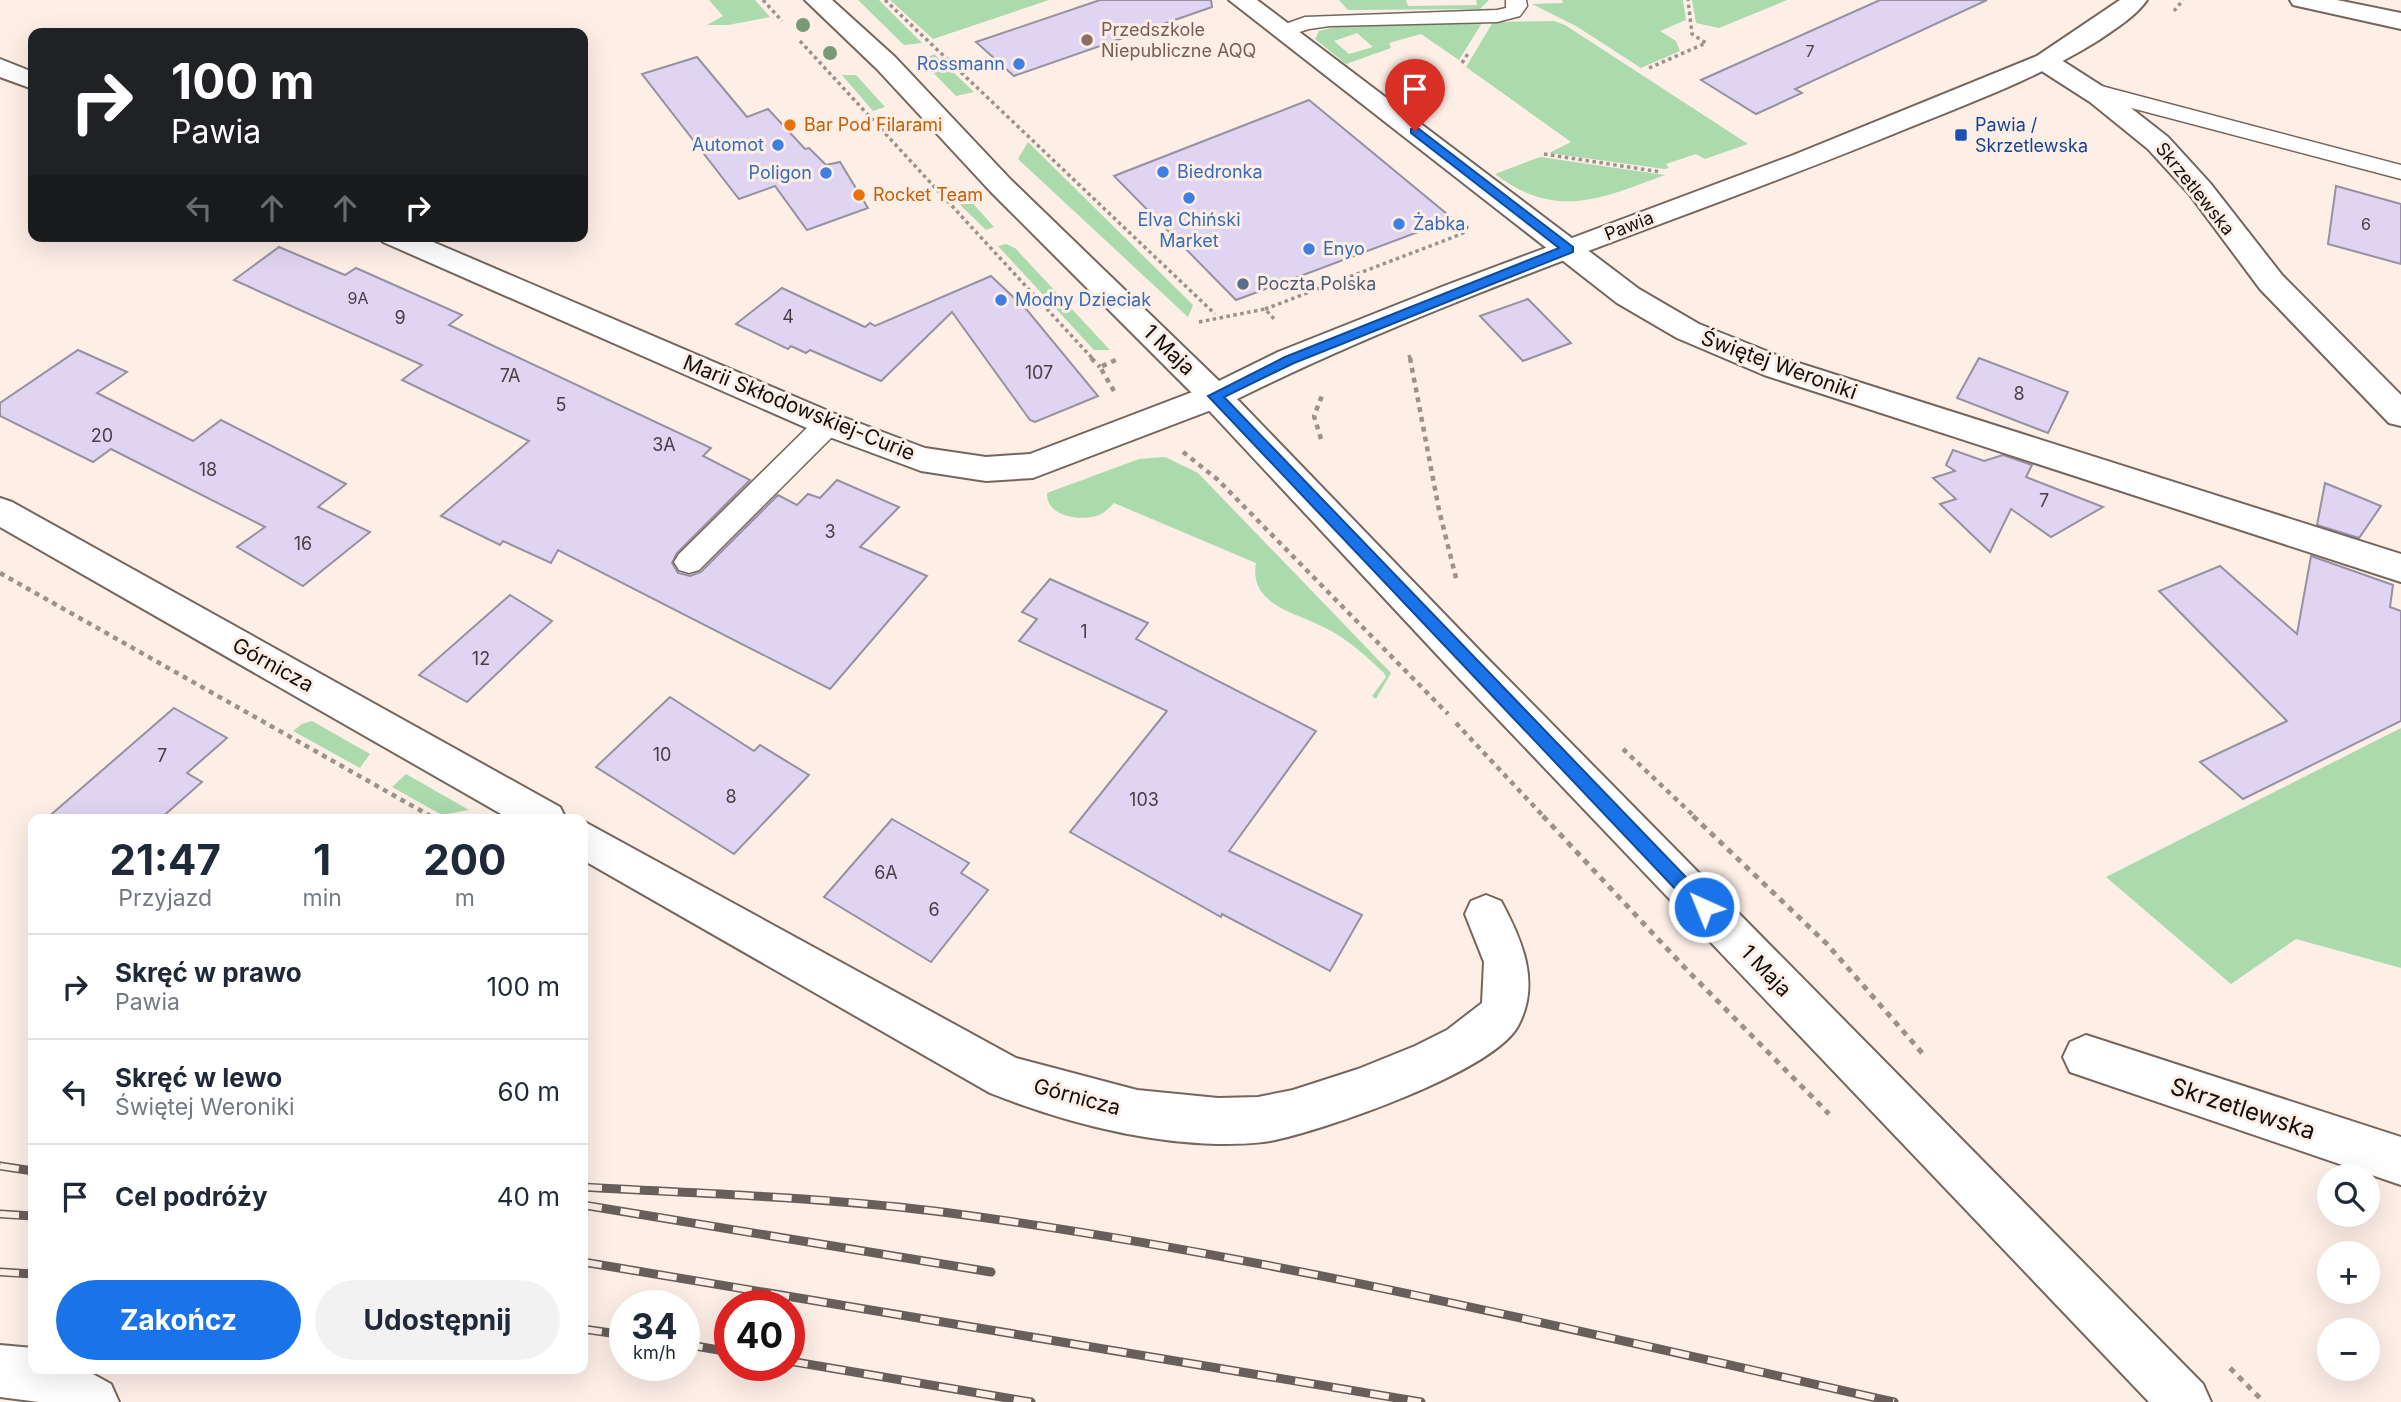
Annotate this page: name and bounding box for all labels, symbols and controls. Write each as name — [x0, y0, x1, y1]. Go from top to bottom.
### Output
place label: Przedszkole Niepubliczne AQQ — [1101, 19, 1256, 61]
marker: Przedszkole Niepubliczne AQQ — [1079, 32, 1095, 48]
house number: 7 — [1805, 41, 1815, 61]
text: 100 m — [171, 52, 315, 111]
place label: Rossmann — [917, 53, 1005, 74]
icon: right — [56, 56, 147, 147]
marker: Rossmann — [1011, 56, 1027, 72]
pin — [1385, 59, 1445, 131]
icon: arrive — [1396, 70, 1434, 108]
text: Pawia — [171, 112, 261, 151]
place label: Bar Pod Filarami — [804, 114, 942, 135]
place label: Pawia / Skrzetlewska — [1975, 114, 2088, 156]
marker: Bar Pod Filarami — [782, 117, 798, 133]
marker: Pawia / Skrzetlewska — [1953, 127, 1969, 143]
place label: Automot — [692, 134, 764, 155]
marker: Automot — [770, 137, 786, 153]
street label: Skrzetlewska — [2152, 138, 2239, 239]
place label: Biedronka — [1177, 161, 1263, 182]
place label: Poligon — [749, 162, 812, 183]
marker: Biedronka — [1155, 164, 1171, 180]
marker: Poligon — [818, 165, 834, 181]
place label: Rocket Team — [873, 184, 983, 205]
marker: Rocket Team — [851, 187, 867, 203]
icon: left — [180, 189, 218, 227]
icon: ahead — [253, 189, 291, 227]
icon: ahead — [326, 189, 364, 227]
icon: right — [399, 189, 437, 227]
marker: Elva Chiński Market — [1181, 190, 1197, 206]
street label: Pawia — [1601, 207, 1656, 244]
place label: Elva Chiński Market — [1138, 209, 1241, 251]
place label: Żabka — [1413, 212, 1465, 234]
house number: 6 — [2361, 214, 2371, 234]
marker: Żabka — [1391, 216, 1407, 232]
place label: Enyo — [1323, 238, 1365, 259]
marker: Enyo — [1301, 241, 1317, 257]
place label: Poczta Polska — [1257, 273, 1376, 294]
marker: Poczta Polska — [1235, 276, 1251, 292]
house number: 9A — [348, 288, 368, 308]
place label: Modny Dzieciak — [1015, 289, 1151, 310]
marker: Modny Dzieciak — [993, 292, 1009, 308]
house number: 4 — [782, 306, 794, 327]
house number: 9 — [394, 307, 406, 328]
street label: 1 Maja — [1138, 319, 1200, 380]
street label: Świętej Weroniki — [1698, 324, 1861, 404]
street label: Marii Skłodowskiej-Curie — [680, 349, 919, 466]
house number: 107 — [1025, 362, 1053, 383]
house number: 7A — [500, 365, 520, 386]
house number: 8 — [2013, 383, 2025, 404]
house number: 5 — [556, 394, 566, 415]
house number: 20 — [91, 425, 113, 446]
house number: 3A — [652, 434, 676, 455]
house number: 18 — [199, 459, 217, 480]
house number: 7 — [2039, 490, 2049, 511]
house number: 3 — [824, 521, 836, 542]
house number: 16 — [294, 533, 312, 554]
house number: 1 — [1080, 621, 1088, 642]
street label: Górnicza — [228, 632, 318, 697]
house number: 12 — [472, 648, 490, 669]
house number: 10 — [653, 744, 671, 765]
house number: 7 — [157, 745, 167, 766]
house number: 8 — [725, 786, 737, 807]
house number: 103 — [1129, 789, 1159, 810]
text: 21:47 — [110, 834, 221, 885]
text: 1 — [313, 834, 331, 885]
text: 200 — [423, 834, 506, 885]
house number: 6A — [874, 862, 898, 883]
position arrow — [1667, 870, 1741, 944]
text: Przyjazd — [118, 884, 212, 912]
text: min — [302, 884, 342, 912]
text: m — [455, 884, 475, 912]
house number: 6 — [928, 899, 940, 920]
street label: 1 Maja — [1736, 940, 1797, 1002]
text: Skręć w prawo — [115, 957, 302, 988]
icon: right — [56, 968, 94, 1006]
text: 100 m — [487, 971, 560, 1002]
text: Pawia — [115, 988, 180, 1016]
text: Skręć w lewo — [115, 1062, 282, 1093]
street label: Skrzetlewska — [2167, 1071, 2319, 1146]
icon: left — [56, 1073, 94, 1111]
street label: Górnicza — [1031, 1073, 1123, 1120]
text: 60 m — [497, 1076, 560, 1107]
text: Świętej Weroniki — [115, 1093, 295, 1121]
map controls — [2317, 1164, 2380, 1381]
button: search — [2317, 1164, 2380, 1227]
icon: arrive — [56, 1178, 94, 1216]
text: Cel podróży — [115, 1181, 268, 1212]
text: 40 m — [497, 1181, 560, 1212]
button: + — [2317, 1241, 2380, 1304]
button: Zakończ — [56, 1280, 301, 1360]
button: Udostępnij — [315, 1280, 560, 1360]
speed limit sign: 40 — [714, 1290, 805, 1381]
text: 34 — [631, 1305, 678, 1347]
button: − — [2317, 1318, 2380, 1381]
text: km/h — [633, 1342, 676, 1363]

